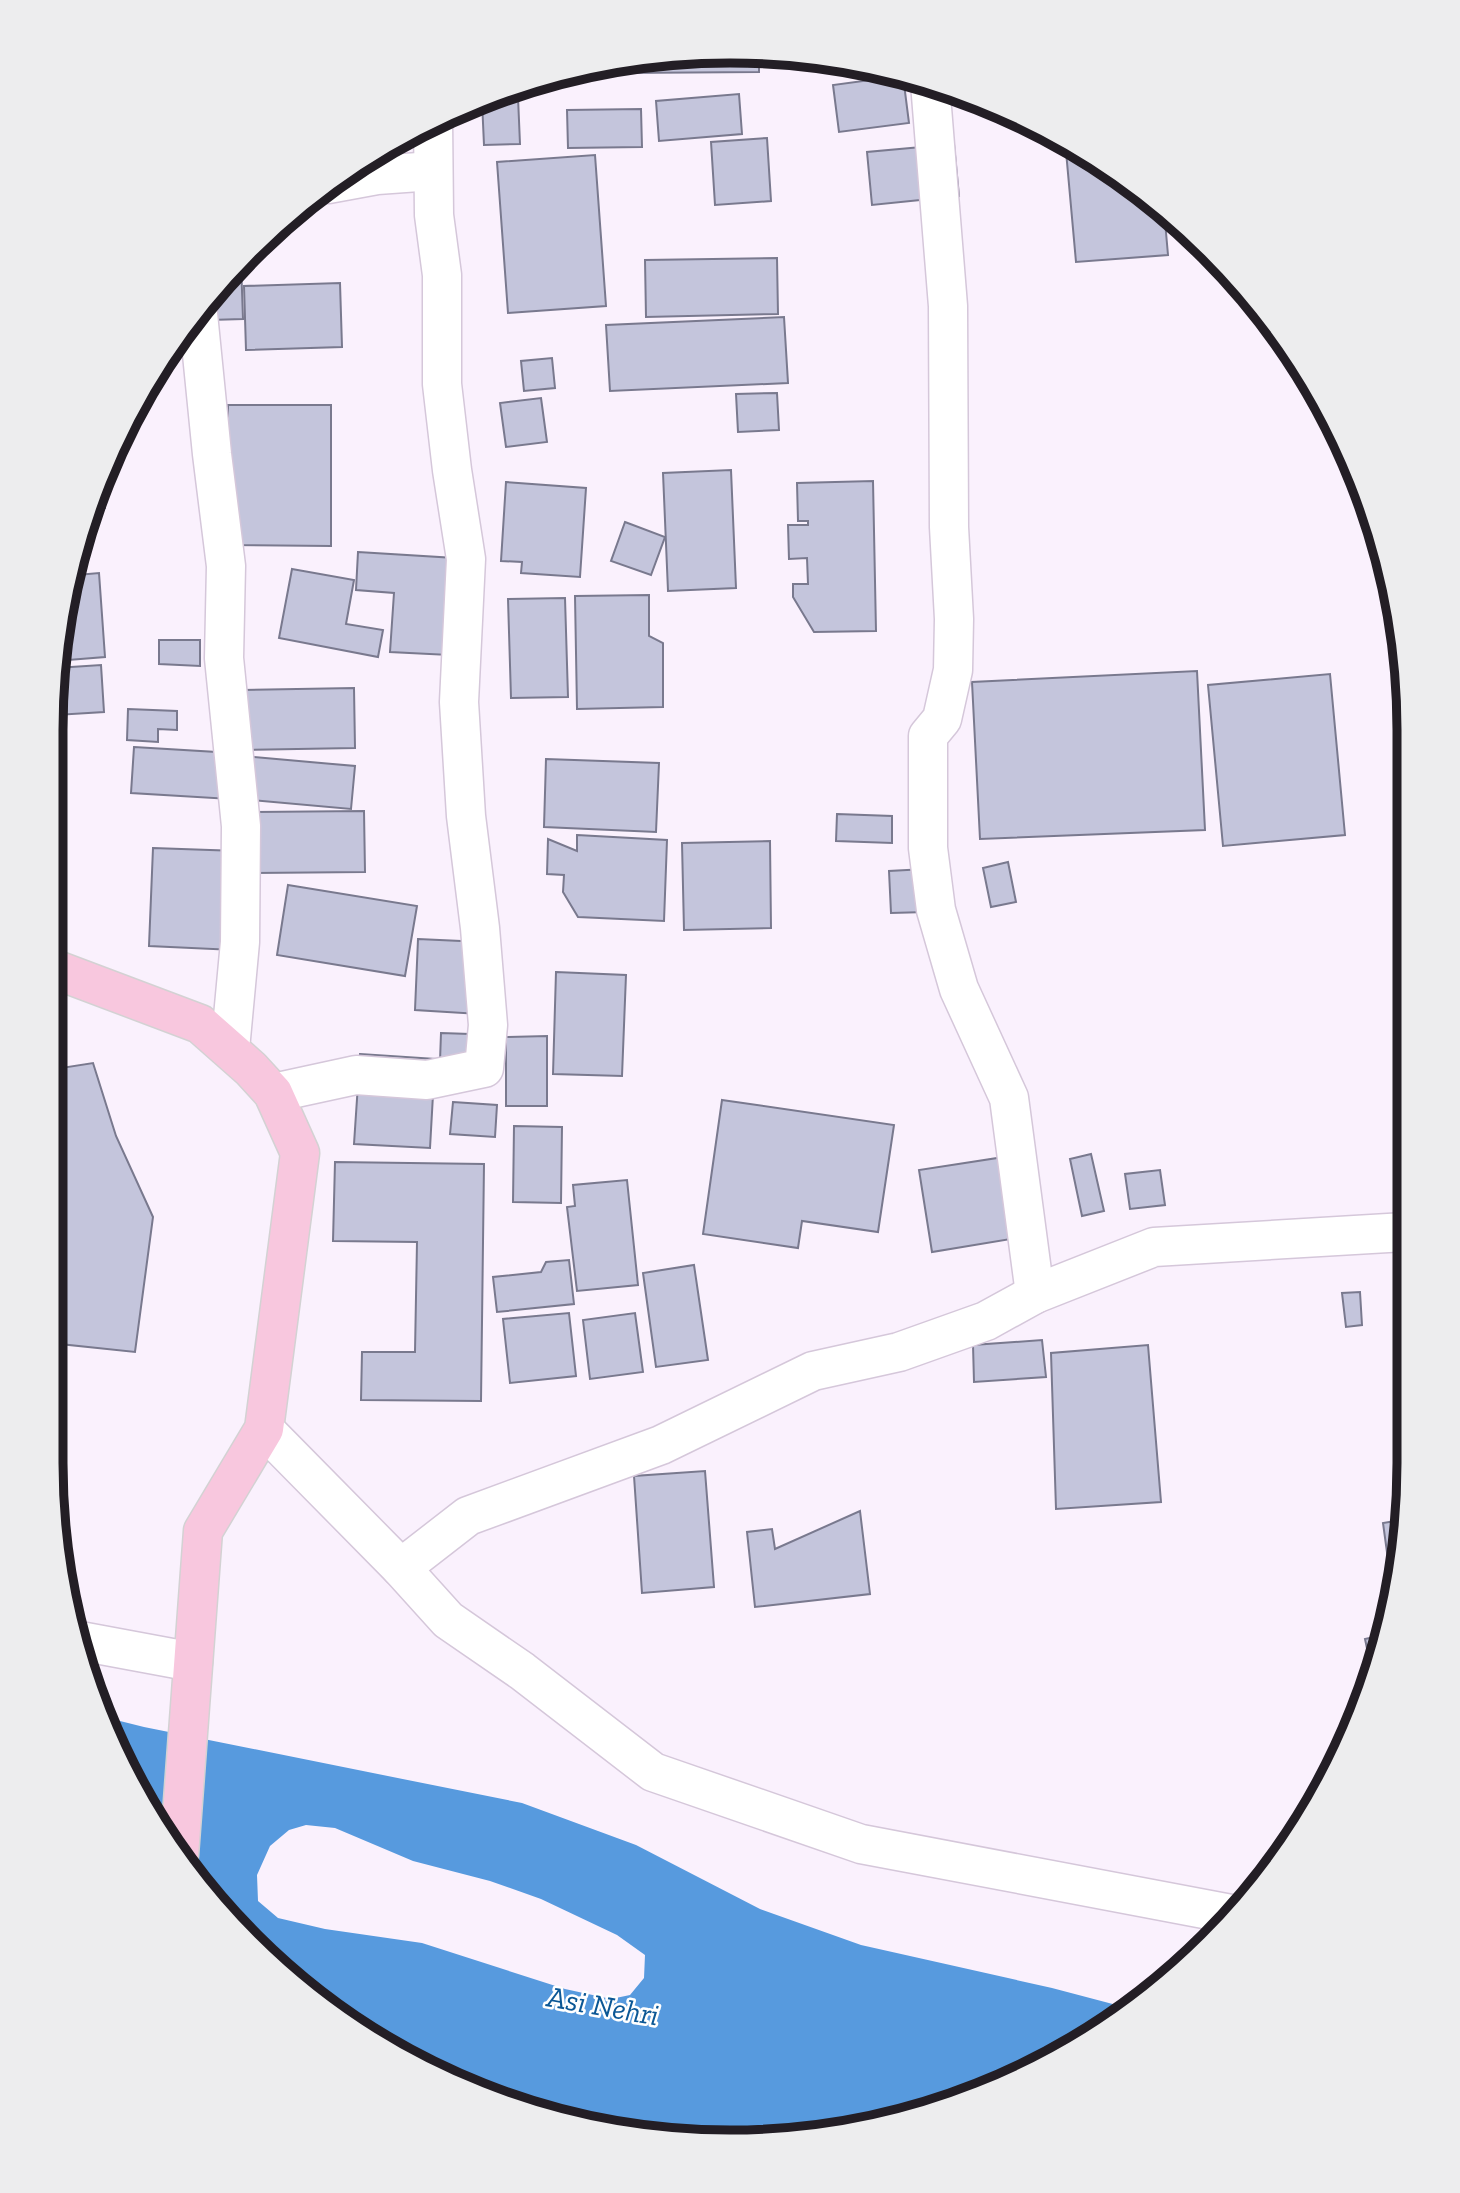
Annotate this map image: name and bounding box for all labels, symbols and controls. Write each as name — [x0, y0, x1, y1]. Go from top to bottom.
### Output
water label: Asi Nehri — [543, 1978, 662, 2034]

